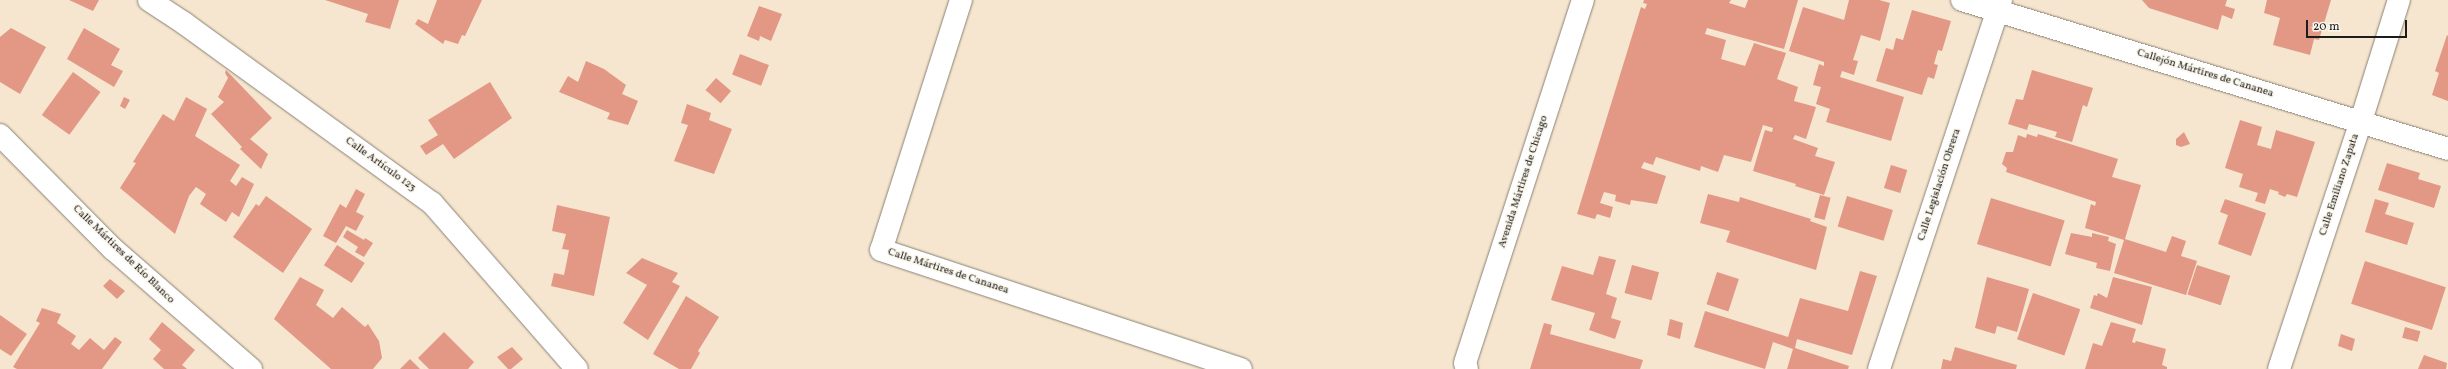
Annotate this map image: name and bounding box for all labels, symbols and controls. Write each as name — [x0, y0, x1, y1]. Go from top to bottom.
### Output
scale bar — [2308, 12, 2409, 38]
text: 20 m — [2313, 19, 2340, 35]
street label: Callejón Mártires de Cananea — [2135, 47, 2275, 101]
street label: Avenida Mártires de Chicago — [1496, 114, 1552, 250]
street label: Calle Legislación Obrera — [1916, 127, 1964, 243]
street label: Calle Emiliano Zapata — [2317, 132, 2363, 238]
street label: Calle Artículo 123 — [342, 135, 418, 195]
street label: Calle Mártires de Río Blanco — [69, 203, 177, 307]
street label: Calle Mártires de Cananea — [886, 246, 1010, 298]

